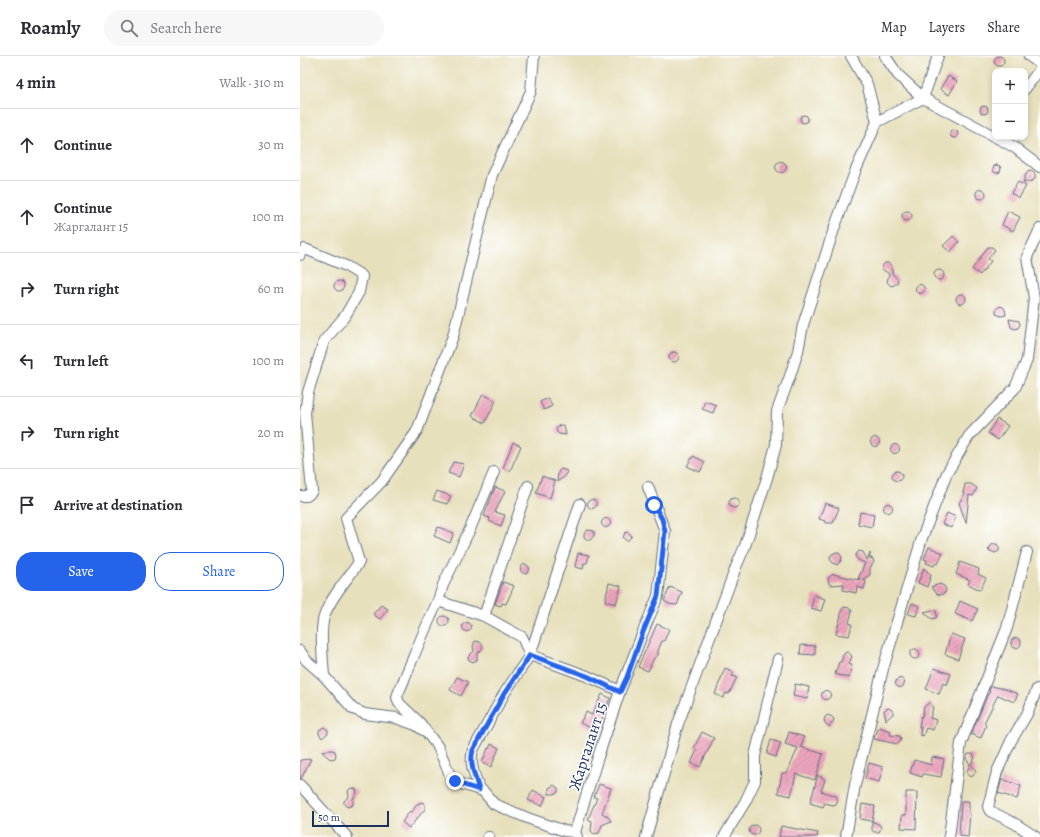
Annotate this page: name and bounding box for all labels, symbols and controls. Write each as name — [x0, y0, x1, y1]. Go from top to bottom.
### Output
search box — [104, 10, 384, 46]
text: Roamly — [20, 15, 80, 41]
icon: search — [118, 17, 140, 39]
text: Search here — [150, 18, 222, 38]
text: Map — [881, 18, 907, 37]
text: Layers — [929, 18, 965, 37]
text: Share — [987, 18, 1020, 37]
map controls — [992, 68, 1028, 140]
button: + — [992, 68, 1028, 104]
text: 4 min — [16, 71, 56, 94]
text: Walk · 310 m — [219, 74, 284, 91]
button: − — [992, 104, 1028, 140]
icon: ahead — [16, 134, 38, 156]
text: Continue — [54, 135, 112, 155]
text: 30 m — [258, 136, 284, 153]
text: Continue — [54, 198, 112, 218]
icon: ahead — [16, 206, 38, 228]
text: 100 m — [252, 208, 284, 225]
text: Жаргалант 15 — [54, 218, 128, 235]
icon: right — [16, 278, 38, 300]
text: Turn right — [54, 279, 119, 299]
text: 60 m — [258, 280, 284, 297]
icon: left — [16, 350, 38, 372]
text: Turn left — [54, 351, 109, 371]
text: 100 m — [252, 352, 284, 369]
icon: right — [16, 422, 38, 444]
text: Turn right — [54, 423, 119, 443]
text: 20 m — [258, 424, 284, 441]
icon: arrive — [16, 494, 38, 516]
text: Arrive at destination — [54, 495, 183, 515]
route start — [645, 496, 663, 514]
button: Save — [16, 552, 146, 591]
button: Share — [154, 552, 284, 591]
street label: Жаргалант 15 — [563, 699, 613, 793]
route end — [446, 772, 464, 790]
scale bar — [312, 809, 389, 828]
text: 50 m — [318, 810, 340, 825]

